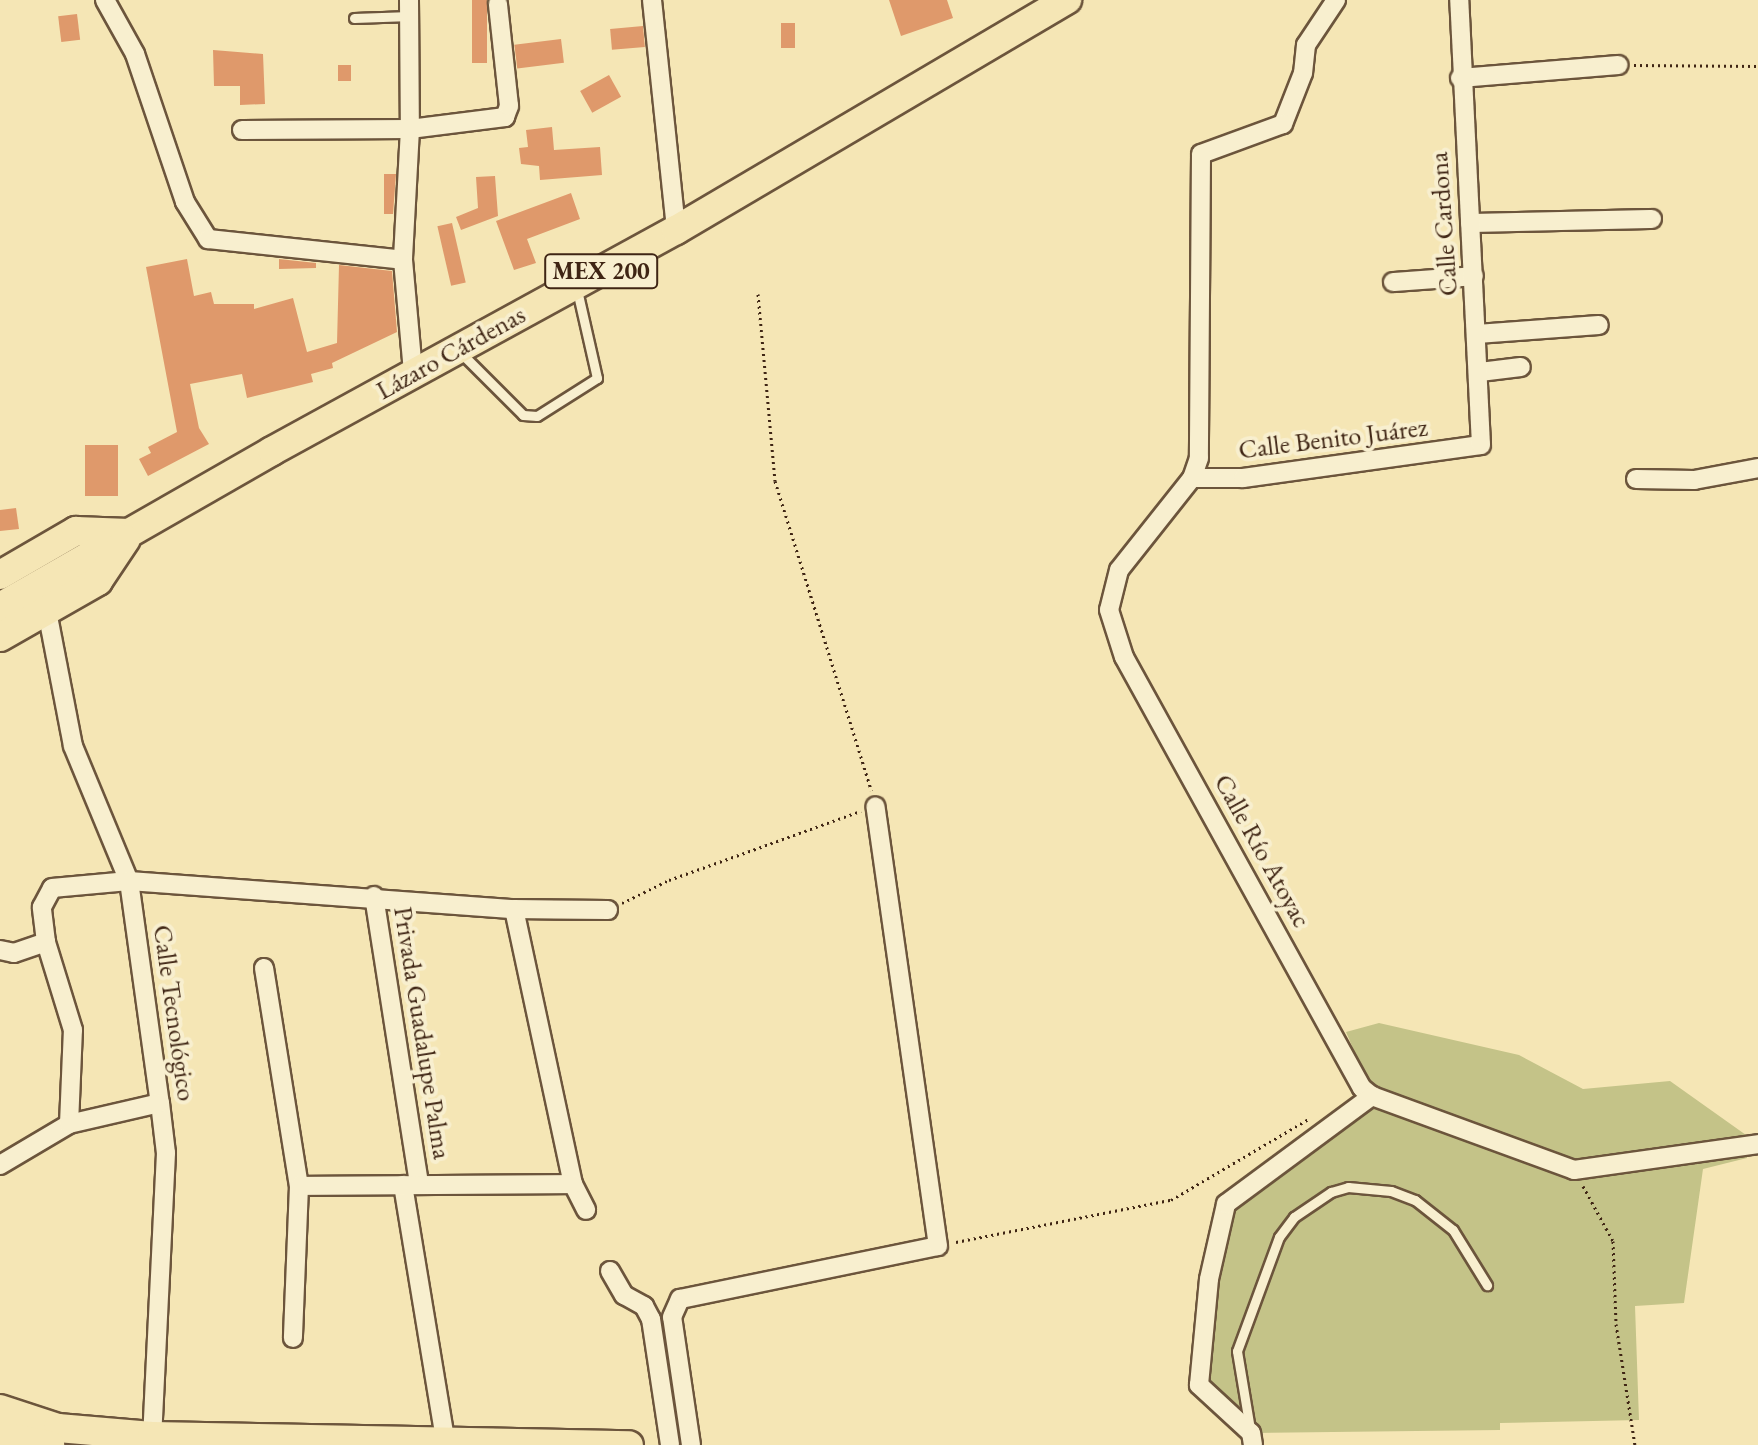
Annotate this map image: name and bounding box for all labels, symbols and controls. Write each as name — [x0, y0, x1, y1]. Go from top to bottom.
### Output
street label: Calle Cardona — [1423, 151, 1465, 297]
road number: MEX 200 — [543, 251, 659, 291]
street label: Lázaro Cárdenas — [371, 299, 531, 407]
street label: Calle Benito Juárez — [1237, 412, 1429, 466]
street label: Calle Río Atoyac — [1207, 769, 1317, 933]
street label: Privada Guadalupe Palma — [387, 905, 457, 1161]
street label: Calle Tecnológico — [146, 923, 202, 1103]

